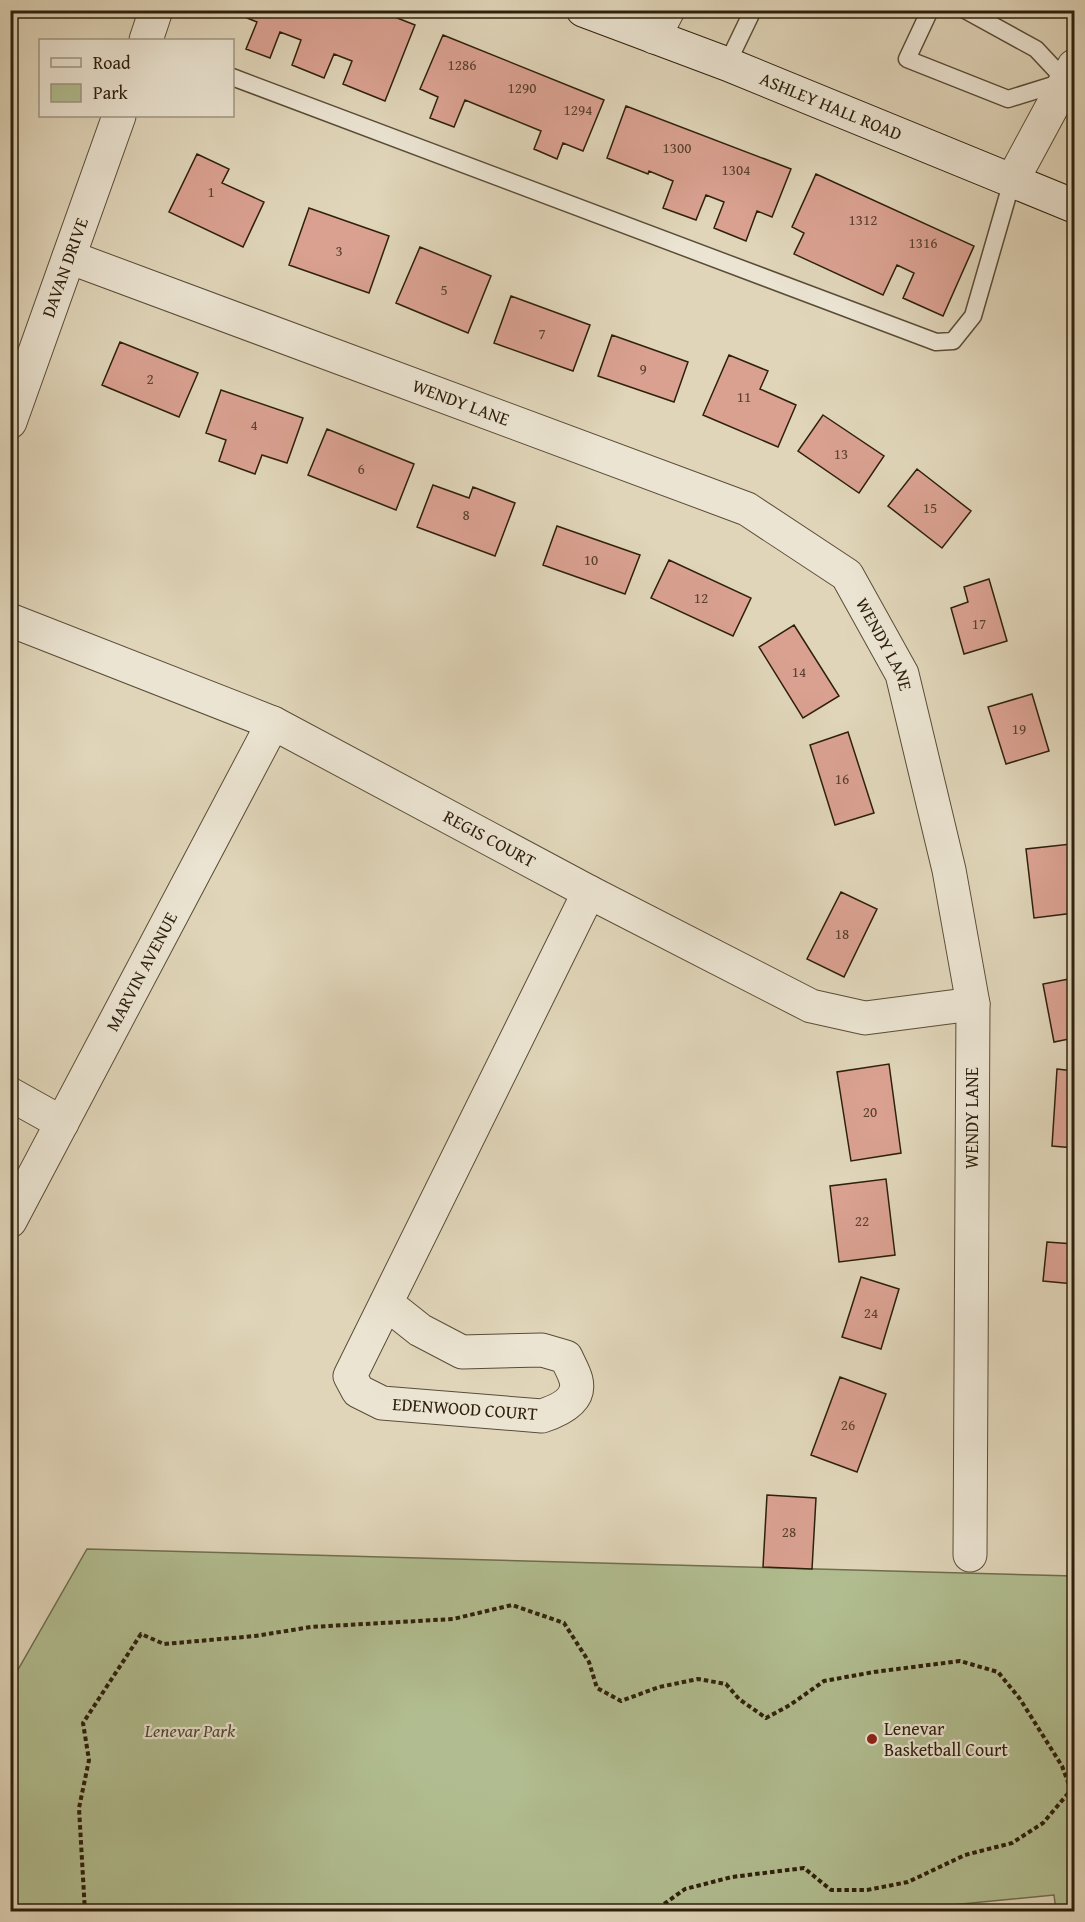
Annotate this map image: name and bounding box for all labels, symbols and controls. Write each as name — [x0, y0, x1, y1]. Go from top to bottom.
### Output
legend — [39, 39, 234, 117]
text: Road — [93, 49, 131, 76]
house number: 1286 — [448, 54, 476, 75]
street label: ASHLEY HALL ROAD — [756, 65, 906, 147]
house number: 1290 — [508, 77, 536, 98]
text: Park — [93, 79, 129, 106]
house number: 1294 — [564, 99, 592, 120]
house number: 1300 — [663, 137, 691, 158]
house number: 1304 — [722, 159, 750, 180]
house number: 1 — [207, 181, 215, 202]
house number: 1312 — [849, 209, 877, 230]
street label: DAVAN DRIVE — [34, 214, 95, 321]
house number: 1316 — [909, 232, 937, 253]
house number: 3 — [335, 240, 343, 261]
house number: 5 — [440, 279, 448, 300]
house number: 7 — [538, 323, 546, 344]
house number: 9 — [639, 358, 647, 379]
house number: 2 — [146, 368, 154, 389]
street label: WENDY LANE — [408, 372, 513, 433]
house number: 11 — [737, 386, 751, 407]
house number: 4 — [250, 414, 258, 435]
house number: 13 — [834, 443, 848, 464]
house number: 6 — [357, 458, 365, 479]
house number: 15 — [923, 497, 937, 518]
house number: 8 — [462, 504, 470, 525]
house number: 10 — [584, 549, 598, 570]
house number: 12 — [694, 587, 708, 608]
street label: WENDY LANE — [849, 593, 919, 693]
house number: 17 — [972, 613, 986, 634]
house number: 14 — [792, 661, 806, 682]
house number: 19 — [1012, 718, 1026, 739]
house number: 16 — [835, 768, 849, 789]
street label: REGIS COURT — [439, 803, 541, 874]
street label: MARVIN AVENUE — [99, 907, 184, 1036]
house number: 18 — [835, 923, 849, 944]
street label: WENDY LANE — [958, 1067, 985, 1169]
house number: 20 — [863, 1101, 877, 1122]
house number: 22 — [855, 1210, 869, 1231]
house number: 24 — [864, 1302, 878, 1323]
street label: EDENWOOD COURT — [392, 1390, 538, 1427]
house number: 26 — [841, 1414, 855, 1435]
house number: 28 — [782, 1521, 796, 1542]
place label: Lenevar Basketball Court — [884, 1715, 1008, 1763]
park label: Lenevar Park — [144, 1717, 236, 1744]
marker: Lenevar Basketball Court — [865, 1732, 879, 1746]

